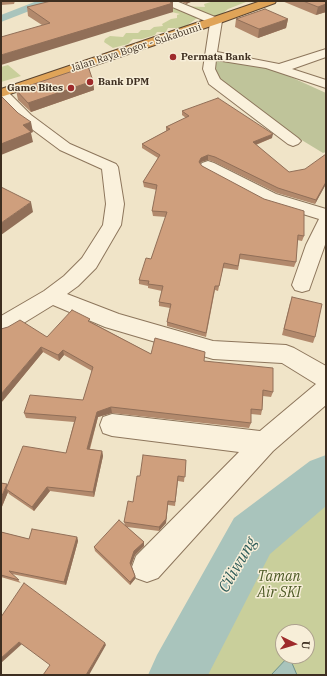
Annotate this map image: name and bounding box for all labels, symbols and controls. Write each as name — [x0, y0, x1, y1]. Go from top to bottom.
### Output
street label: Jalan Raya Bogor - Sukabumi — [69, 21, 203, 75]
place label: Permata Bank — [181, 51, 251, 63]
marker: Permata Bank — [168, 52, 178, 62]
place label: Bank DPM — [98, 76, 149, 88]
marker: Bank DPM — [85, 77, 95, 87]
place label: Game Bites — [7, 82, 63, 94]
marker: Game Bites — [66, 83, 76, 93]
water label: Ciliwung — [215, 534, 261, 596]
park label: Taman Air SKI — [257, 569, 301, 602]
north arrow — [275, 624, 315, 664]
text: U — [299, 640, 313, 650]

